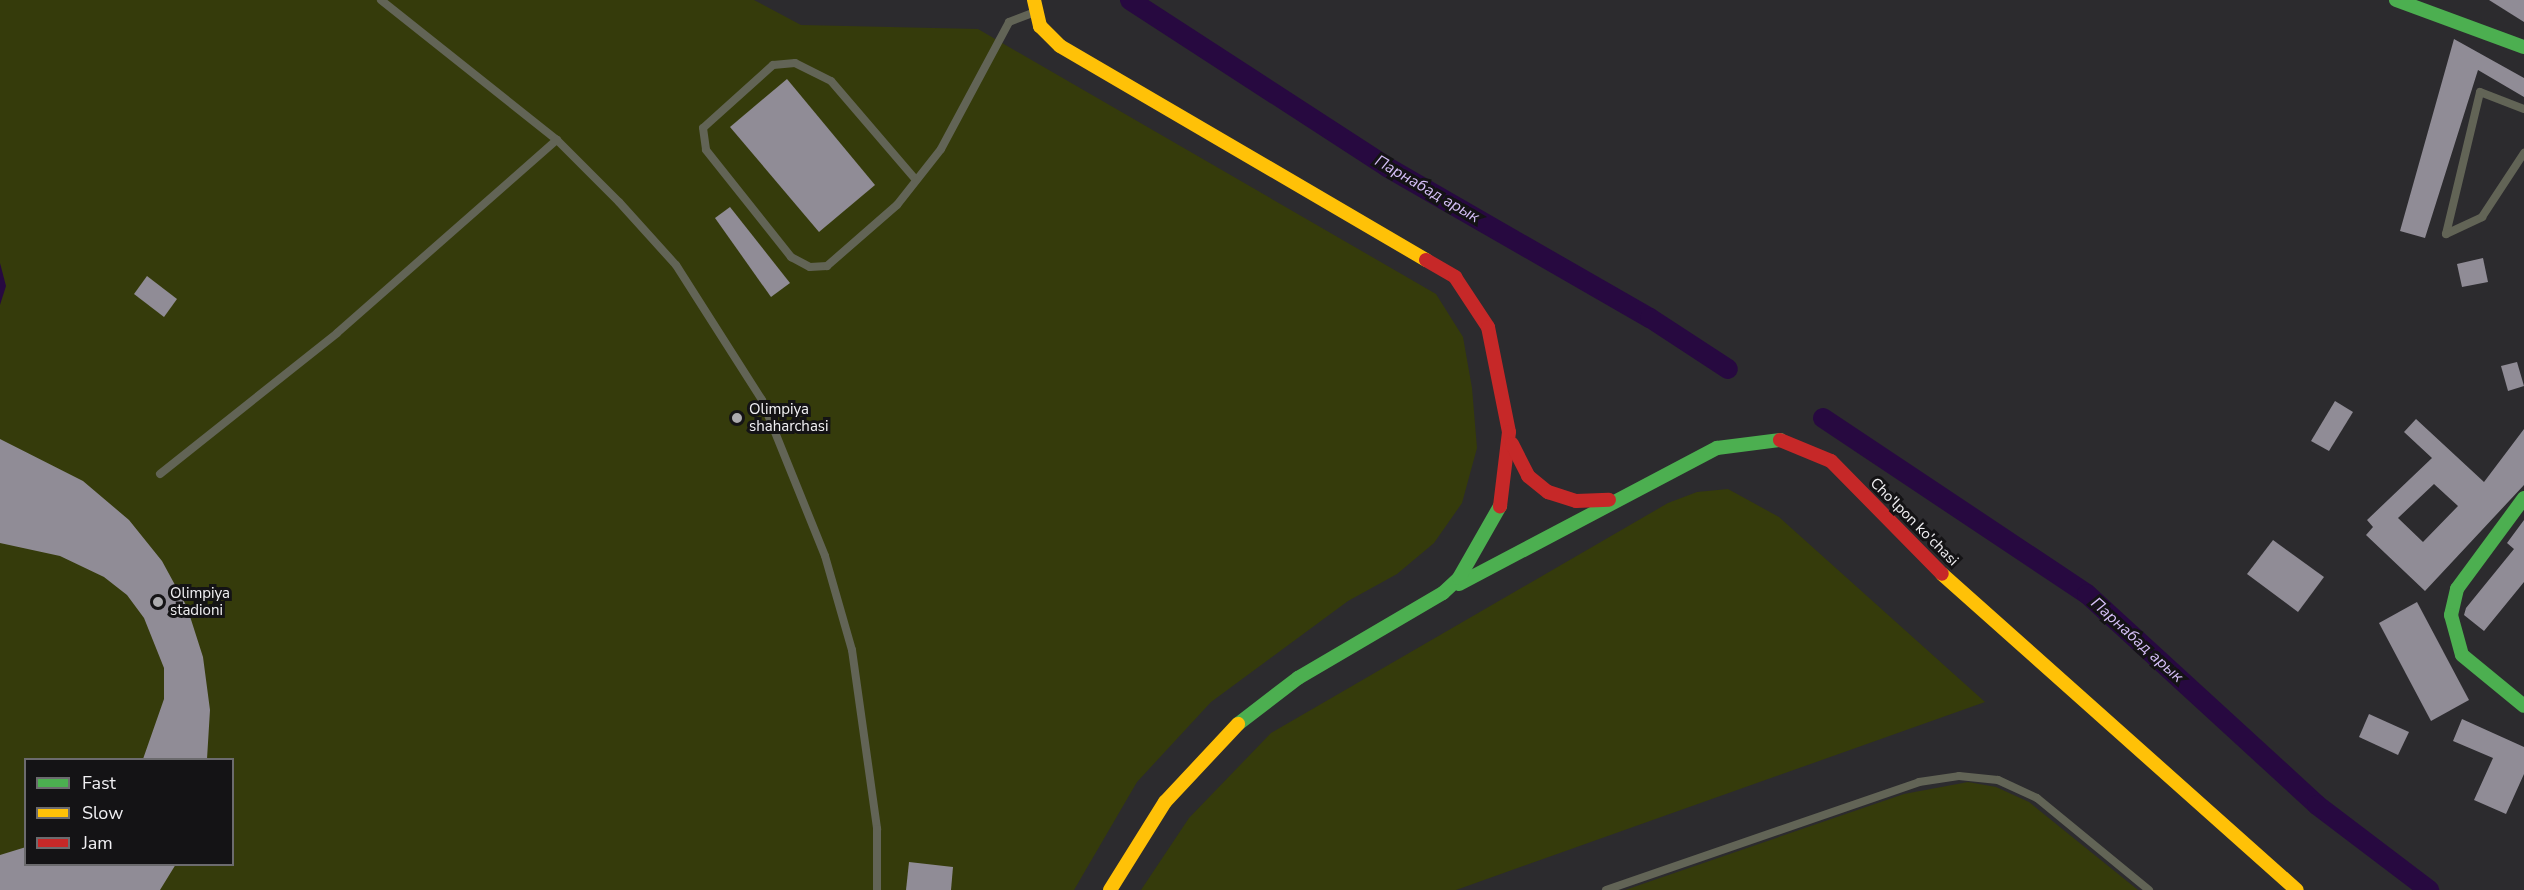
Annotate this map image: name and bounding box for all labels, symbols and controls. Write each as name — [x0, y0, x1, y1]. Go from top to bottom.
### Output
water label: Парнабад арык — [1371, 151, 1483, 227]
place label: Olimpiya shaharchasi — [749, 400, 829, 435]
marker: Olimpiya shaharchasi — [730, 411, 744, 425]
street label: Cho'lpon ko'chasi — [1866, 474, 1962, 570]
place label: Olimpiya stadioni — [170, 584, 230, 619]
water label: Парнабад арык — [2087, 593, 2187, 687]
marker: Olimpiya stadioni — [151, 595, 165, 609]
legend — [24, 758, 234, 866]
text: Fast — [82, 771, 116, 795]
text: Slow — [82, 801, 123, 825]
text: Jam — [82, 831, 113, 855]

